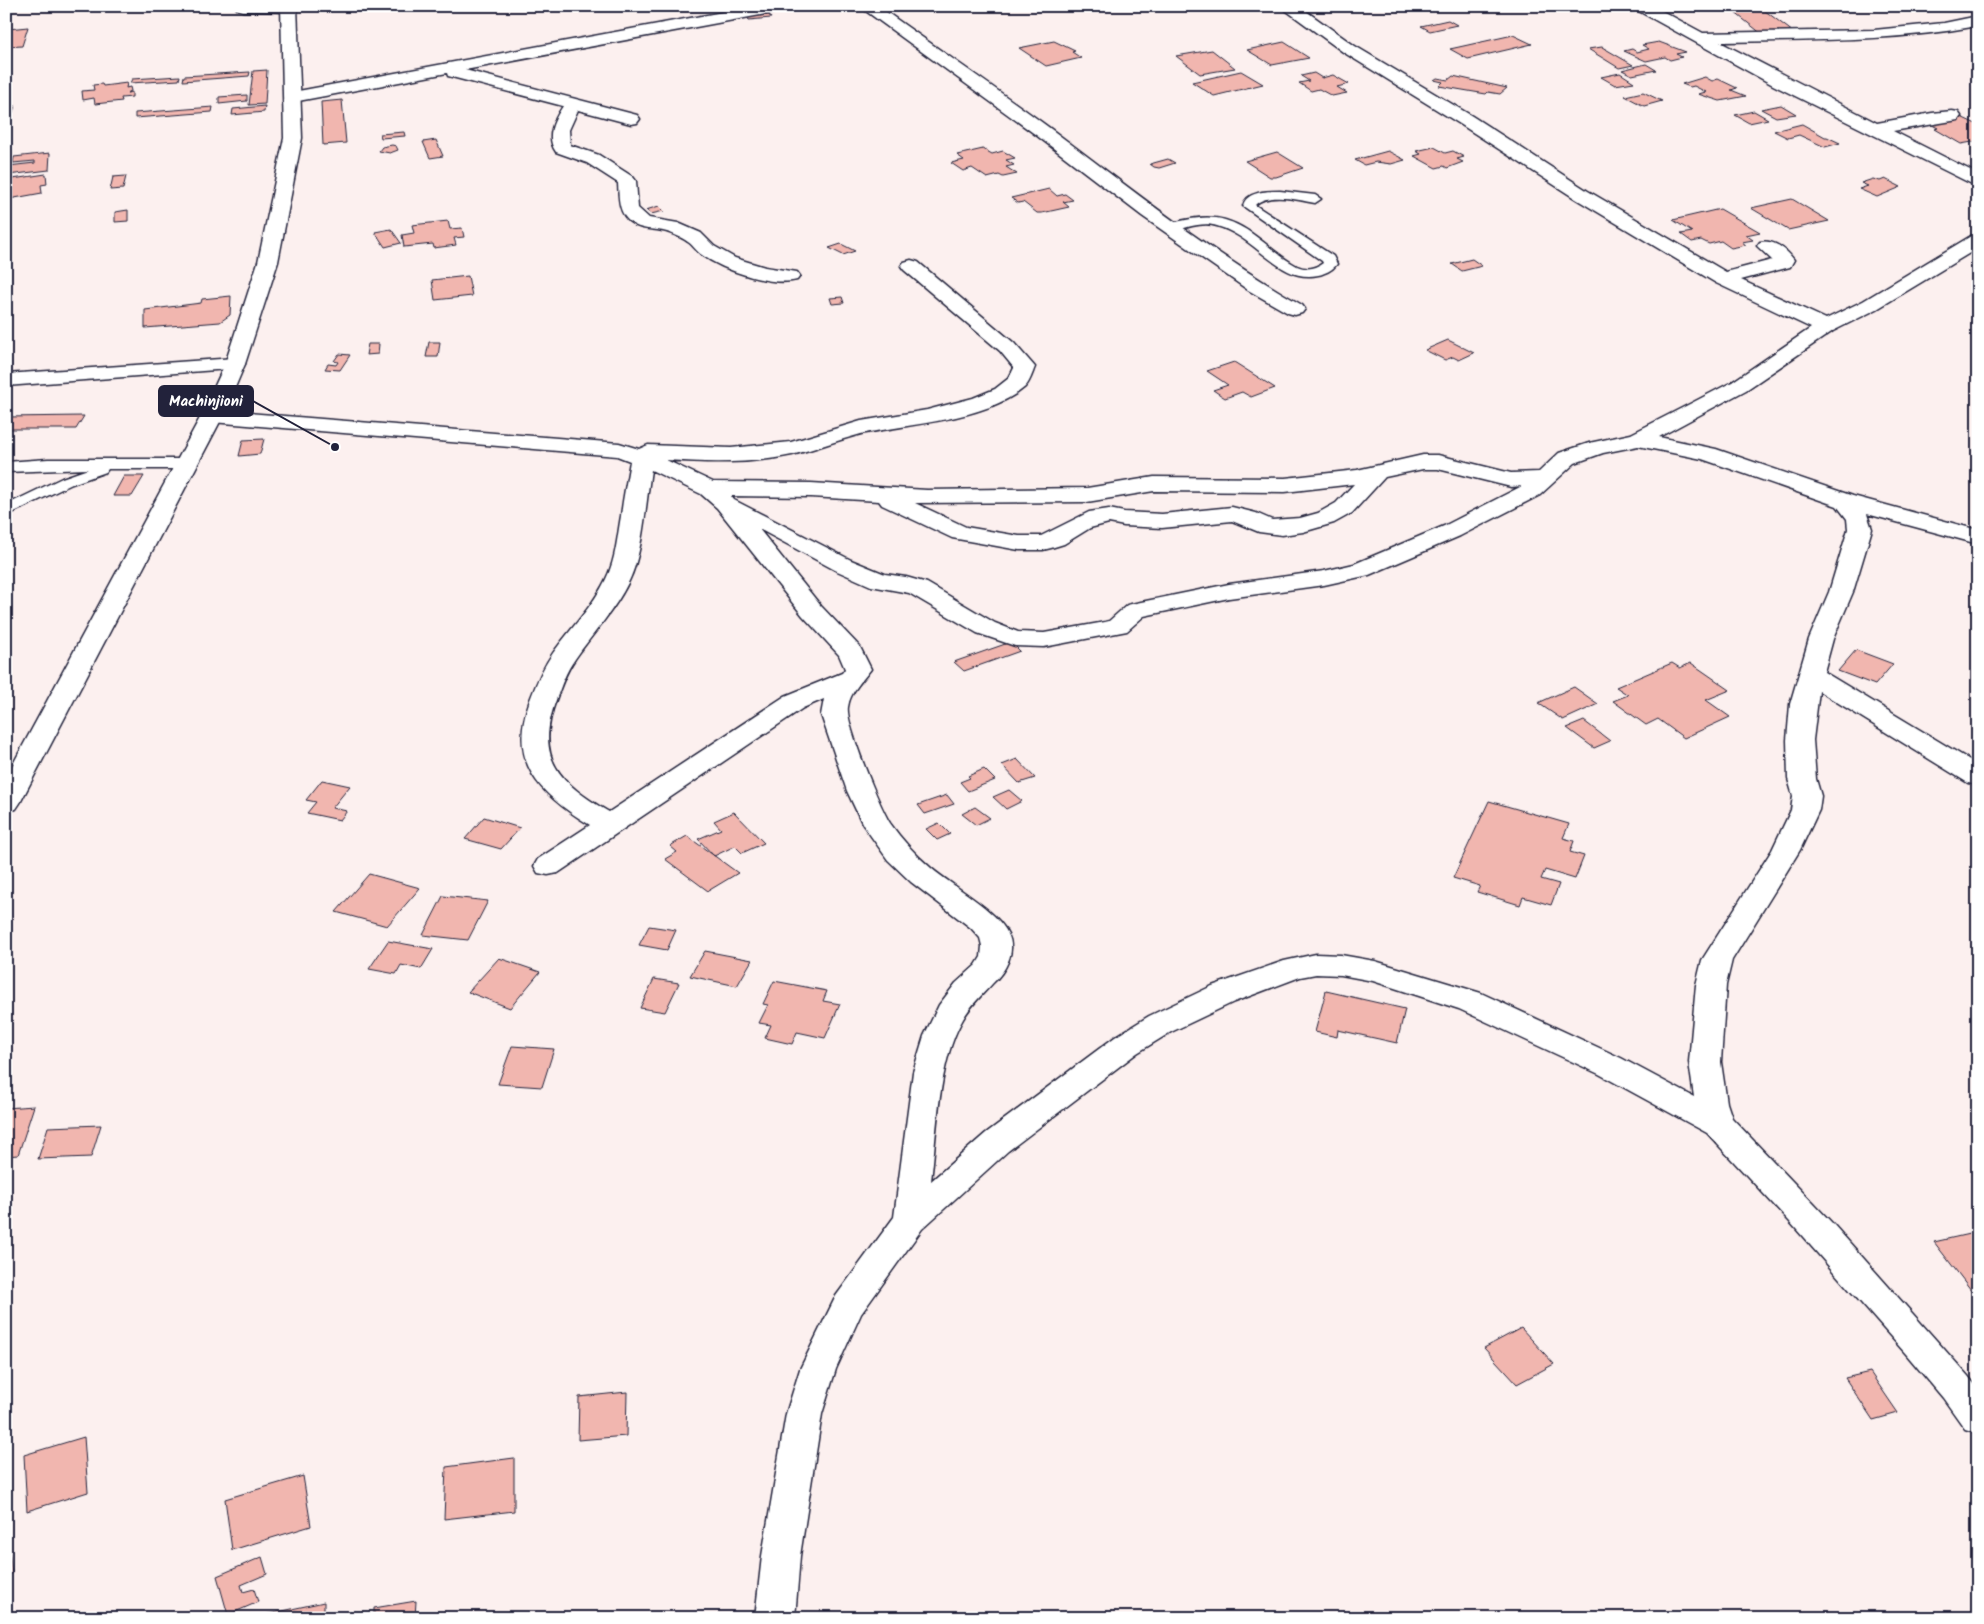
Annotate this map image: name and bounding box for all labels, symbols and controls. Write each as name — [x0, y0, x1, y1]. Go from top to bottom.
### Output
callout: Machinjioni — [159, 386, 253, 416]
text: Machinjioni — [169, 390, 244, 414]

